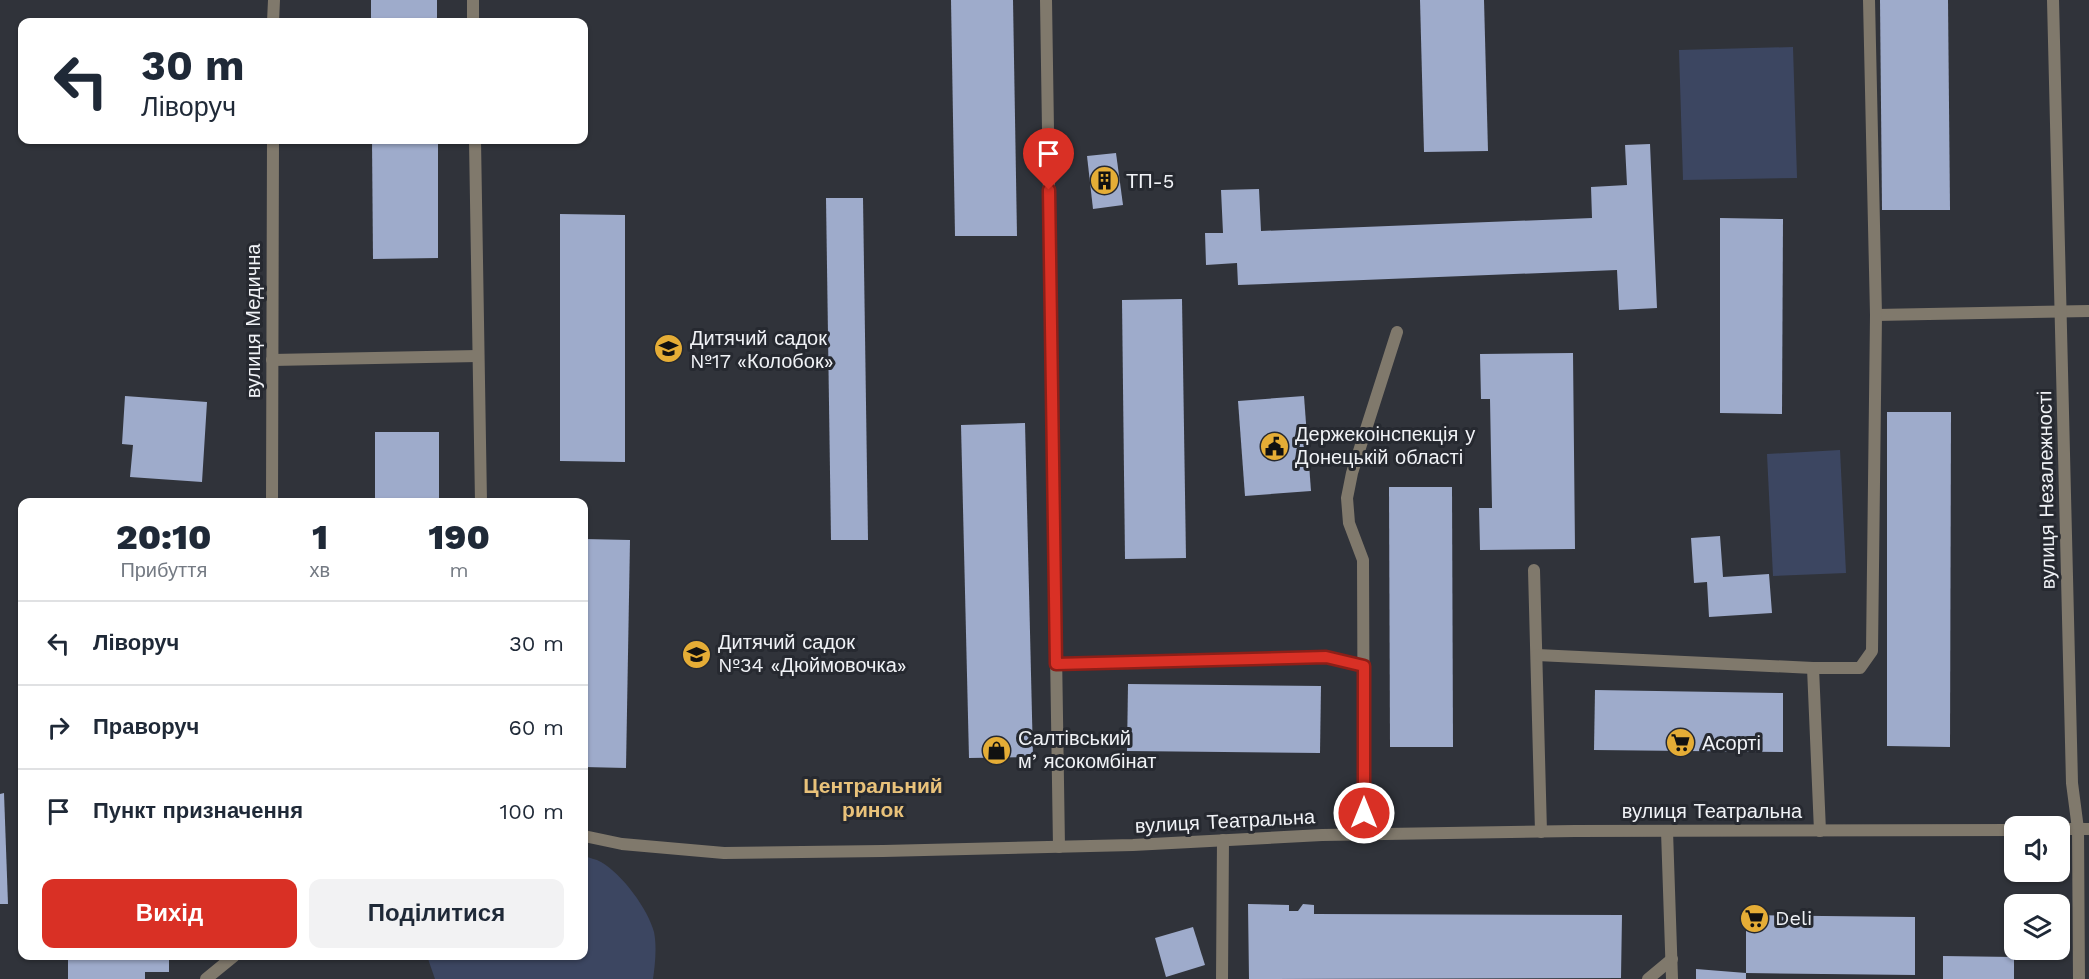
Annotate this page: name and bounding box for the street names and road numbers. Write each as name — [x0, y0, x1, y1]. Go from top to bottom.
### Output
street label: вулиця Медична — [241, 243, 265, 398]
street label: вулиця Незалежності — [2032, 390, 2060, 590]
street label: вулиця Театральна — [1622, 799, 1803, 823]
street label: вулиця Театральна — [1134, 804, 1317, 838]

